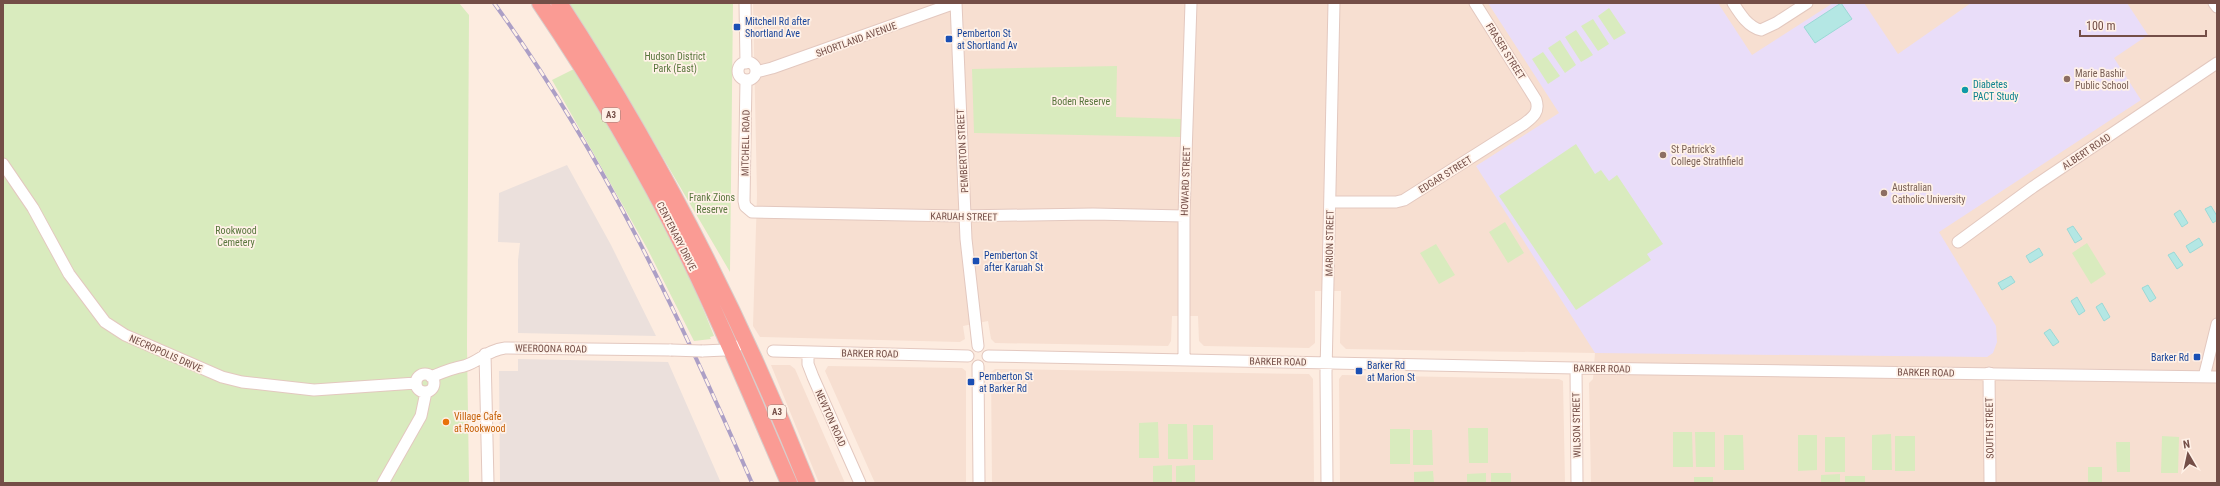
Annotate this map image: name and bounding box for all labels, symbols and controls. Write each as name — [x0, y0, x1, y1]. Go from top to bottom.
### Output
scale bar — [2080, 12, 2206, 38]
place label: Mitchell Rd after Shortland Ave — [745, 16, 810, 39]
text: 100 m — [2086, 19, 2116, 33]
street label: SHORTLAND AVENUE — [814, 20, 898, 59]
street label: FRASER STREET — [1484, 21, 1527, 82]
marker: Mitchell Rd after Shortland Ave — [732, 22, 742, 32]
place label: Pemberton St at Shortland Av — [957, 28, 1018, 51]
marker: Pemberton St at Shortland Av — [944, 34, 954, 44]
park label: Hudson District Park (East) — [644, 51, 706, 75]
place label: Marie Bashir Public School — [2075, 68, 2129, 91]
marker: Marie Bashir Public School — [2062, 74, 2072, 84]
place label: Diabetes PACT Study — [1973, 79, 2019, 102]
marker: Diabetes PACT Study — [1960, 85, 1970, 95]
park label: Boden Reserve — [1052, 96, 1111, 107]
road number: A3 — [602, 108, 620, 122]
street label: MITCHELL ROAD — [739, 109, 752, 176]
street label: PEMBERTON STREET — [955, 109, 970, 193]
street label: ALBERT ROAD — [2060, 131, 2113, 172]
place label: St Patrick's College Strathfield — [1671, 144, 1743, 167]
street label: HOWARD STREET — [1179, 146, 1192, 216]
marker: St Patrick's College Strathfield — [1658, 150, 1668, 160]
street label: EDGAR STREET — [1417, 154, 1474, 195]
place label: Australian Catholic University — [1892, 182, 1965, 205]
marker: Australian Catholic University — [1879, 188, 1889, 198]
park label: Frank Zions Reserve — [689, 192, 735, 215]
street label: CENTENARY DRIVE — [654, 200, 699, 272]
street label: KARUAH STREET — [930, 210, 998, 223]
street label: MARION STREET — [1323, 210, 1336, 276]
park label: Rookwood Cemetery — [215, 225, 257, 248]
place label: Pemberton St after Karuah St — [984, 250, 1043, 273]
marker: Pemberton St after Karuah St — [971, 256, 981, 266]
street label: NECROPOLIS DRIVE — [128, 332, 204, 374]
street label: WEEROONA ROAD — [515, 342, 587, 355]
street label: BARKER ROAD — [841, 348, 899, 360]
place label: Barker Rd — [2151, 352, 2189, 363]
marker: Barker Rd — [2192, 352, 2202, 362]
street label: BARKER ROAD — [1249, 356, 1307, 368]
place label: Barker Rd at Marion St — [1367, 360, 1415, 383]
street label: BARKER ROAD — [1573, 363, 1631, 375]
marker: Barker Rd at Marion St — [1354, 366, 1364, 376]
street label: BARKER ROAD — [1897, 367, 1955, 379]
place label: Pemberton St at Barker Rd — [979, 371, 1033, 394]
marker: Pemberton St at Barker Rd — [966, 377, 976, 387]
street label: NEWTON ROAD — [813, 388, 848, 449]
street label: WILSON STREET — [1570, 392, 1583, 458]
street label: SOUTH STREET — [1983, 397, 1996, 459]
road number: A3 — [768, 405, 786, 419]
place label: Village Cafe at Rookwood — [454, 411, 505, 434]
marker: Village Cafe at Rookwood — [441, 417, 451, 427]
north arrow — [2168, 434, 2208, 474]
text: N — [2182, 438, 2191, 452]

